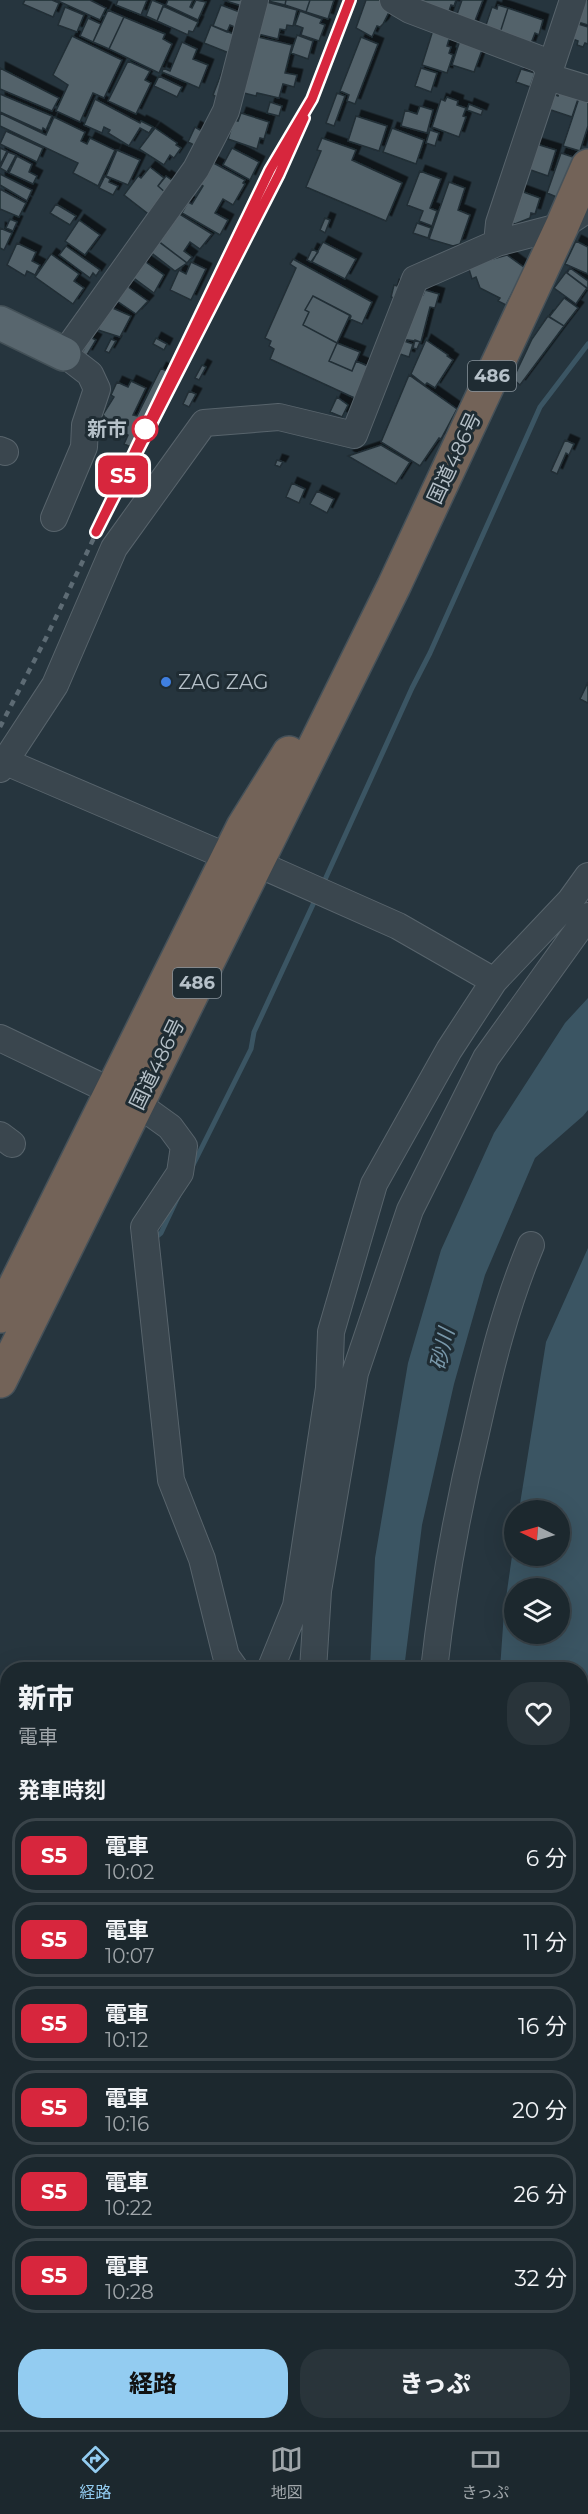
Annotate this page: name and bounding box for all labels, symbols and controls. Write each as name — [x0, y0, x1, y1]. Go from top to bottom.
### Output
road number: 486 — [468, 361, 516, 391]
street label: 国道486号 — [422, 408, 486, 508]
marker: 新市 — [132, 416, 158, 442]
place label: 新市 — [87, 417, 127, 441]
line badge: S5 — [96, 456, 150, 494]
text: S5 — [110, 463, 136, 488]
place label: ZAG ZAG — [178, 670, 268, 694]
marker: ZAG ZAG — [159, 675, 173, 689]
road number: 486 — [173, 968, 221, 998]
street label: 国道486号 — [125, 1015, 189, 1113]
water label: 砂川 — [425, 1324, 459, 1372]
north arrow — [504, 1500, 570, 1566]
map controls — [504, 1500, 570, 1644]
button: layers — [504, 1578, 570, 1644]
text: 新市 — [18, 1681, 74, 1715]
button: heart — [507, 1682, 570, 1745]
text: 電車 — [18, 1725, 58, 1749]
text: 発車時刻 — [18, 1777, 106, 1804]
text: 電車 — [105, 1833, 149, 1860]
text: S5 — [41, 1843, 67, 1868]
text: 6 分 — [526, 1845, 567, 1872]
text: 10:02 — [105, 1860, 154, 1884]
text: 電車 — [105, 1917, 149, 1944]
text: S5 — [41, 1927, 67, 1952]
text: 11 分 — [523, 1929, 567, 1956]
text: 10:07 — [105, 1944, 155, 1968]
text: 電車 — [105, 2001, 149, 2028]
text: S5 — [41, 2011, 67, 2036]
text: 16 分 — [518, 2013, 567, 2040]
text: 10:12 — [105, 2028, 148, 2052]
text: 電車 — [105, 2085, 149, 2112]
text: S5 — [41, 2095, 67, 2120]
text: 20 分 — [512, 2097, 567, 2124]
text: 10:16 — [105, 2112, 149, 2136]
text: 電車 — [105, 2169, 149, 2196]
text: S5 — [41, 2179, 67, 2204]
text: 26 分 — [513, 2181, 567, 2208]
text: 10:22 — [105, 2196, 152, 2220]
text: 電車 — [105, 2253, 149, 2280]
text: S5 — [41, 2263, 67, 2288]
text: 32 分 — [514, 2265, 567, 2292]
text: 10:28 — [105, 2280, 154, 2304]
button: 経路 — [18, 2349, 288, 2418]
button: きっぷ — [300, 2349, 570, 2418]
tab: 経路 — [79, 2443, 112, 2503]
tab: 地図 — [270, 2443, 303, 2503]
tab: きっぷ — [462, 2443, 509, 2503]

